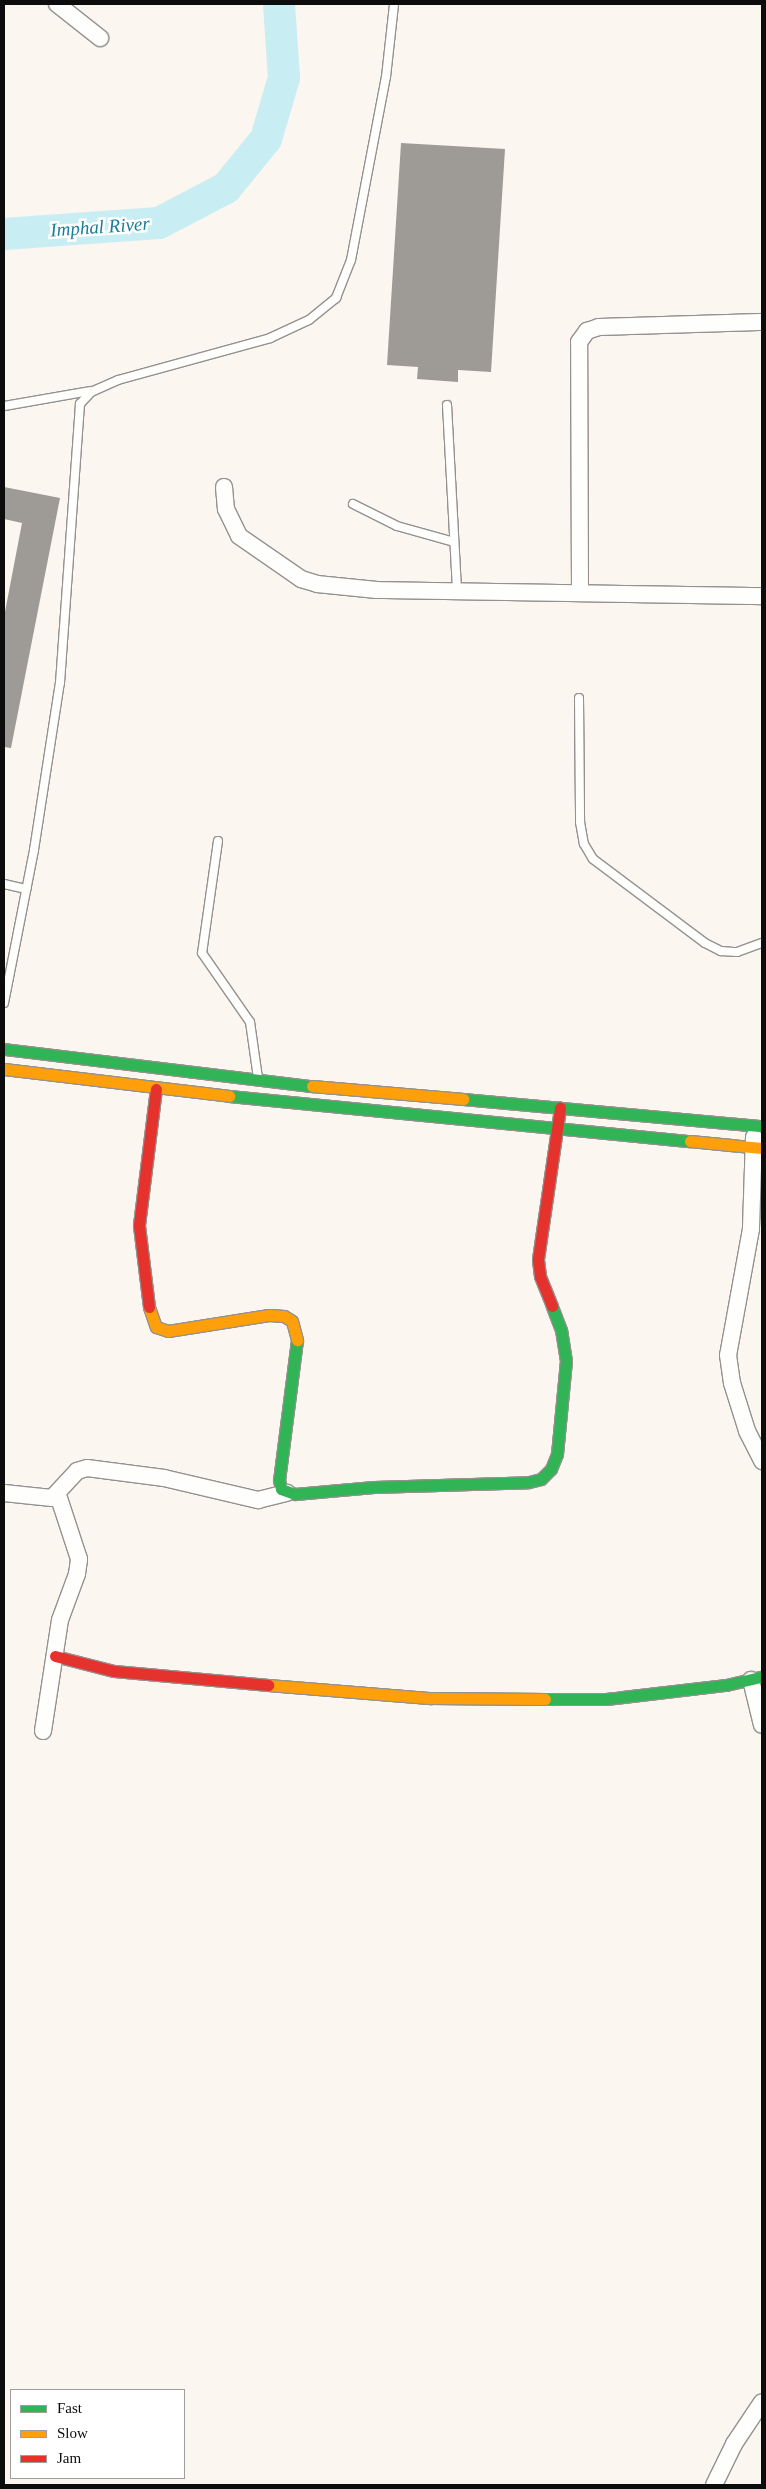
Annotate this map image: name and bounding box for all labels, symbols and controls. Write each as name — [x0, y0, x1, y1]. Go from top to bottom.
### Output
water label: Imphal River — [49, 212, 151, 242]
legend — [10, 2389, 185, 2479]
text: Fast — [57, 2400, 82, 2416]
text: Slow — [57, 2425, 88, 2441]
text: Jam — [57, 2450, 81, 2466]

